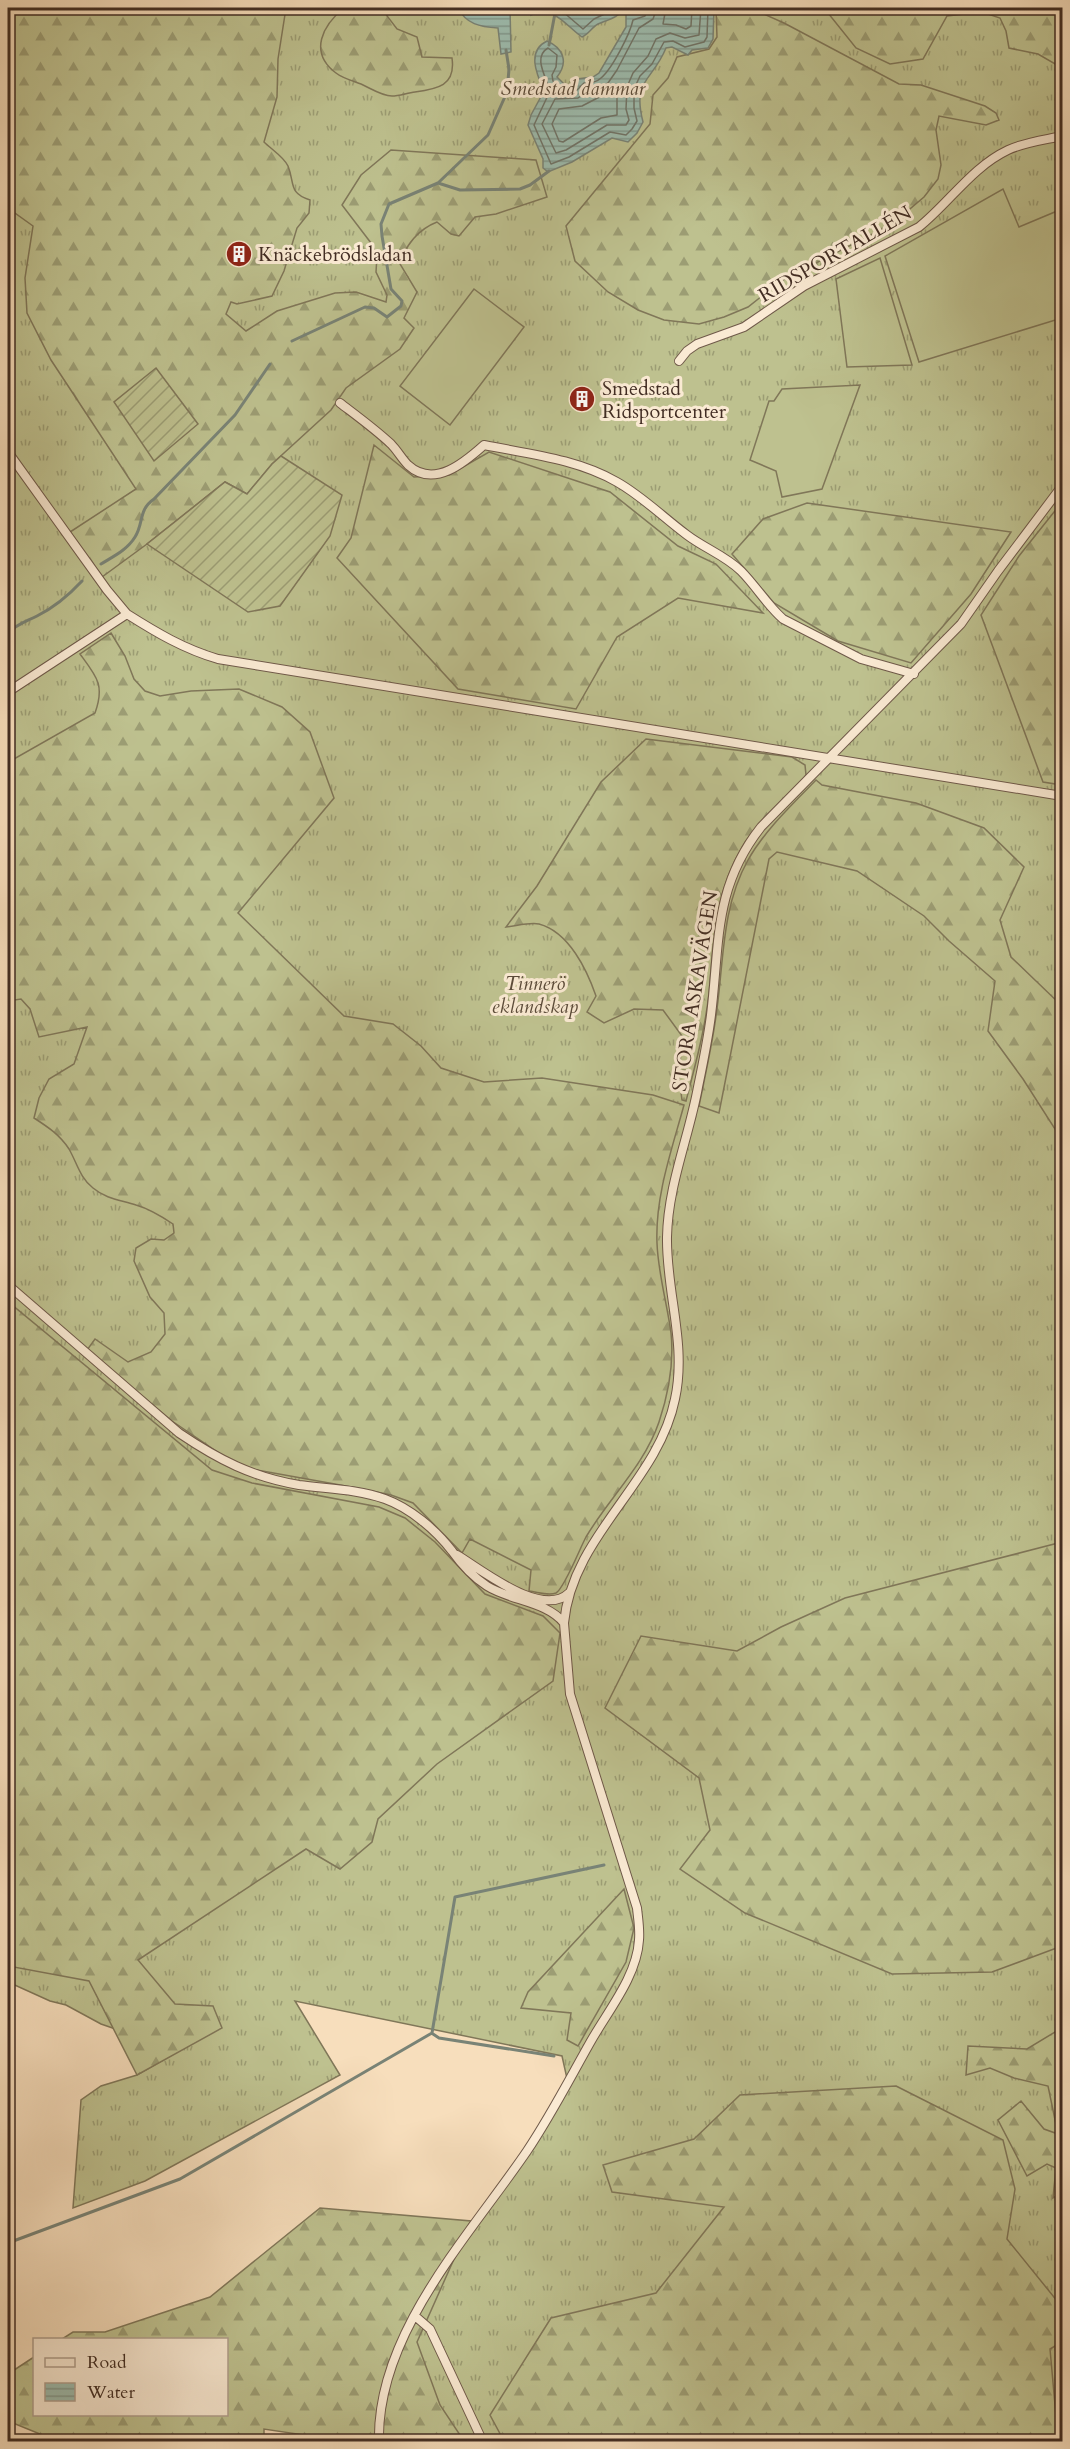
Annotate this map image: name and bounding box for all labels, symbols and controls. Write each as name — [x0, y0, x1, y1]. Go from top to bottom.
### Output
park label: Smedstad dammar — [501, 75, 647, 102]
street label: RIDSPORTALLÉN — [754, 199, 916, 309]
building icon: Knäckebrödsladan — [224, 239, 254, 269]
place label: Knäckebrödsladan — [258, 241, 413, 268]
place label: Smedstad Ridsportcenter — [602, 375, 727, 425]
building icon: Smedstad Ridsportcenter — [567, 384, 597, 414]
street label: STORA ASKAVÄGEN — [666, 889, 724, 1093]
park label: Tinnerö eklandskap — [492, 970, 579, 1020]
legend — [33, 2338, 228, 2416]
text: Road — [87, 2350, 127, 2375]
text: Water — [86, 2380, 136, 2405]

